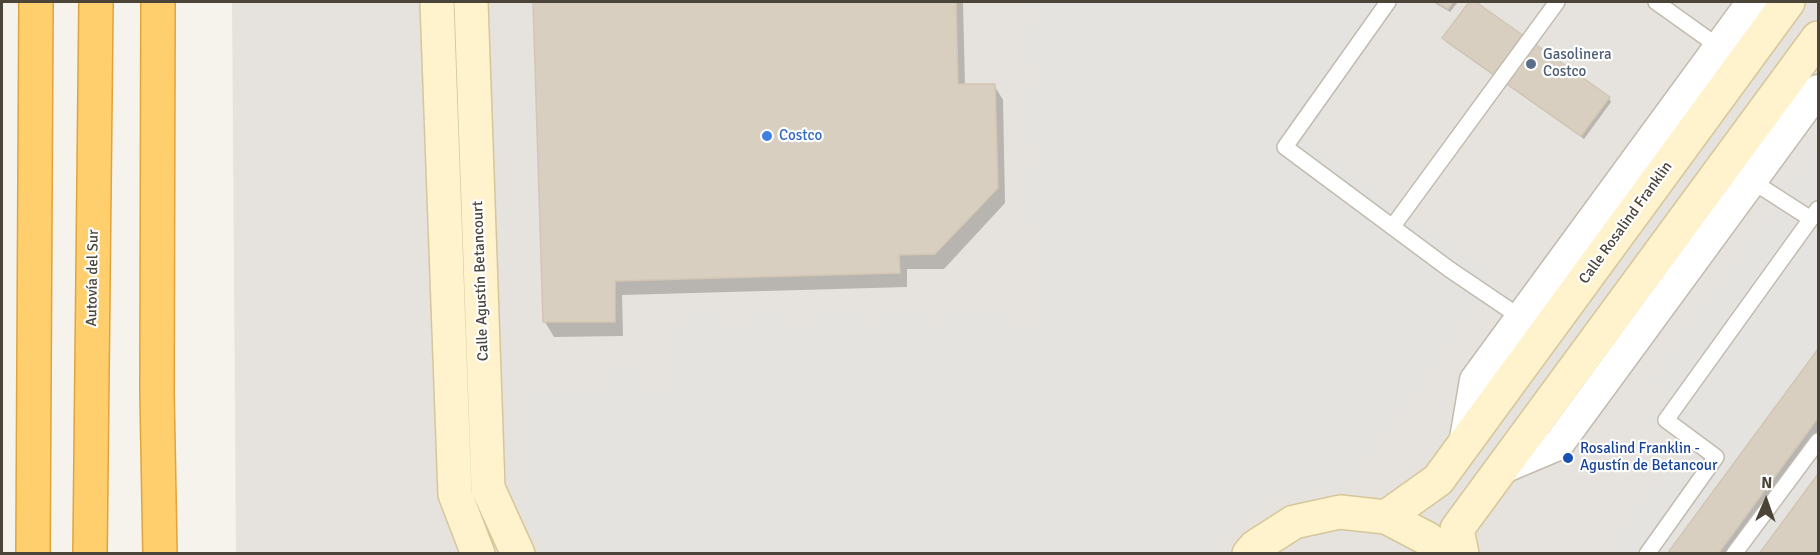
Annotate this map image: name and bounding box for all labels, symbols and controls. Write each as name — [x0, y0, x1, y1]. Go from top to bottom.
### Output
place label: Gasolinera Costco — [1543, 46, 1612, 81]
marker: Gasolinera Costco — [1524, 57, 1538, 71]
place label: Costco — [779, 127, 822, 145]
marker: Costco — [760, 129, 774, 143]
street label: Calle Rosalind Franklin — [1576, 158, 1676, 288]
street label: Calle Agustín Betancourt — [469, 201, 493, 361]
street label: Autovía del Sur — [83, 229, 103, 327]
place label: Rosalind Franklin - Agustín de Betancour — [1580, 440, 1718, 475]
marker: Rosalind Franklin - Agustín de Betancour — [1561, 451, 1575, 465]
north arrow — [1736, 471, 1796, 531]
text: N — [1761, 473, 1773, 493]

